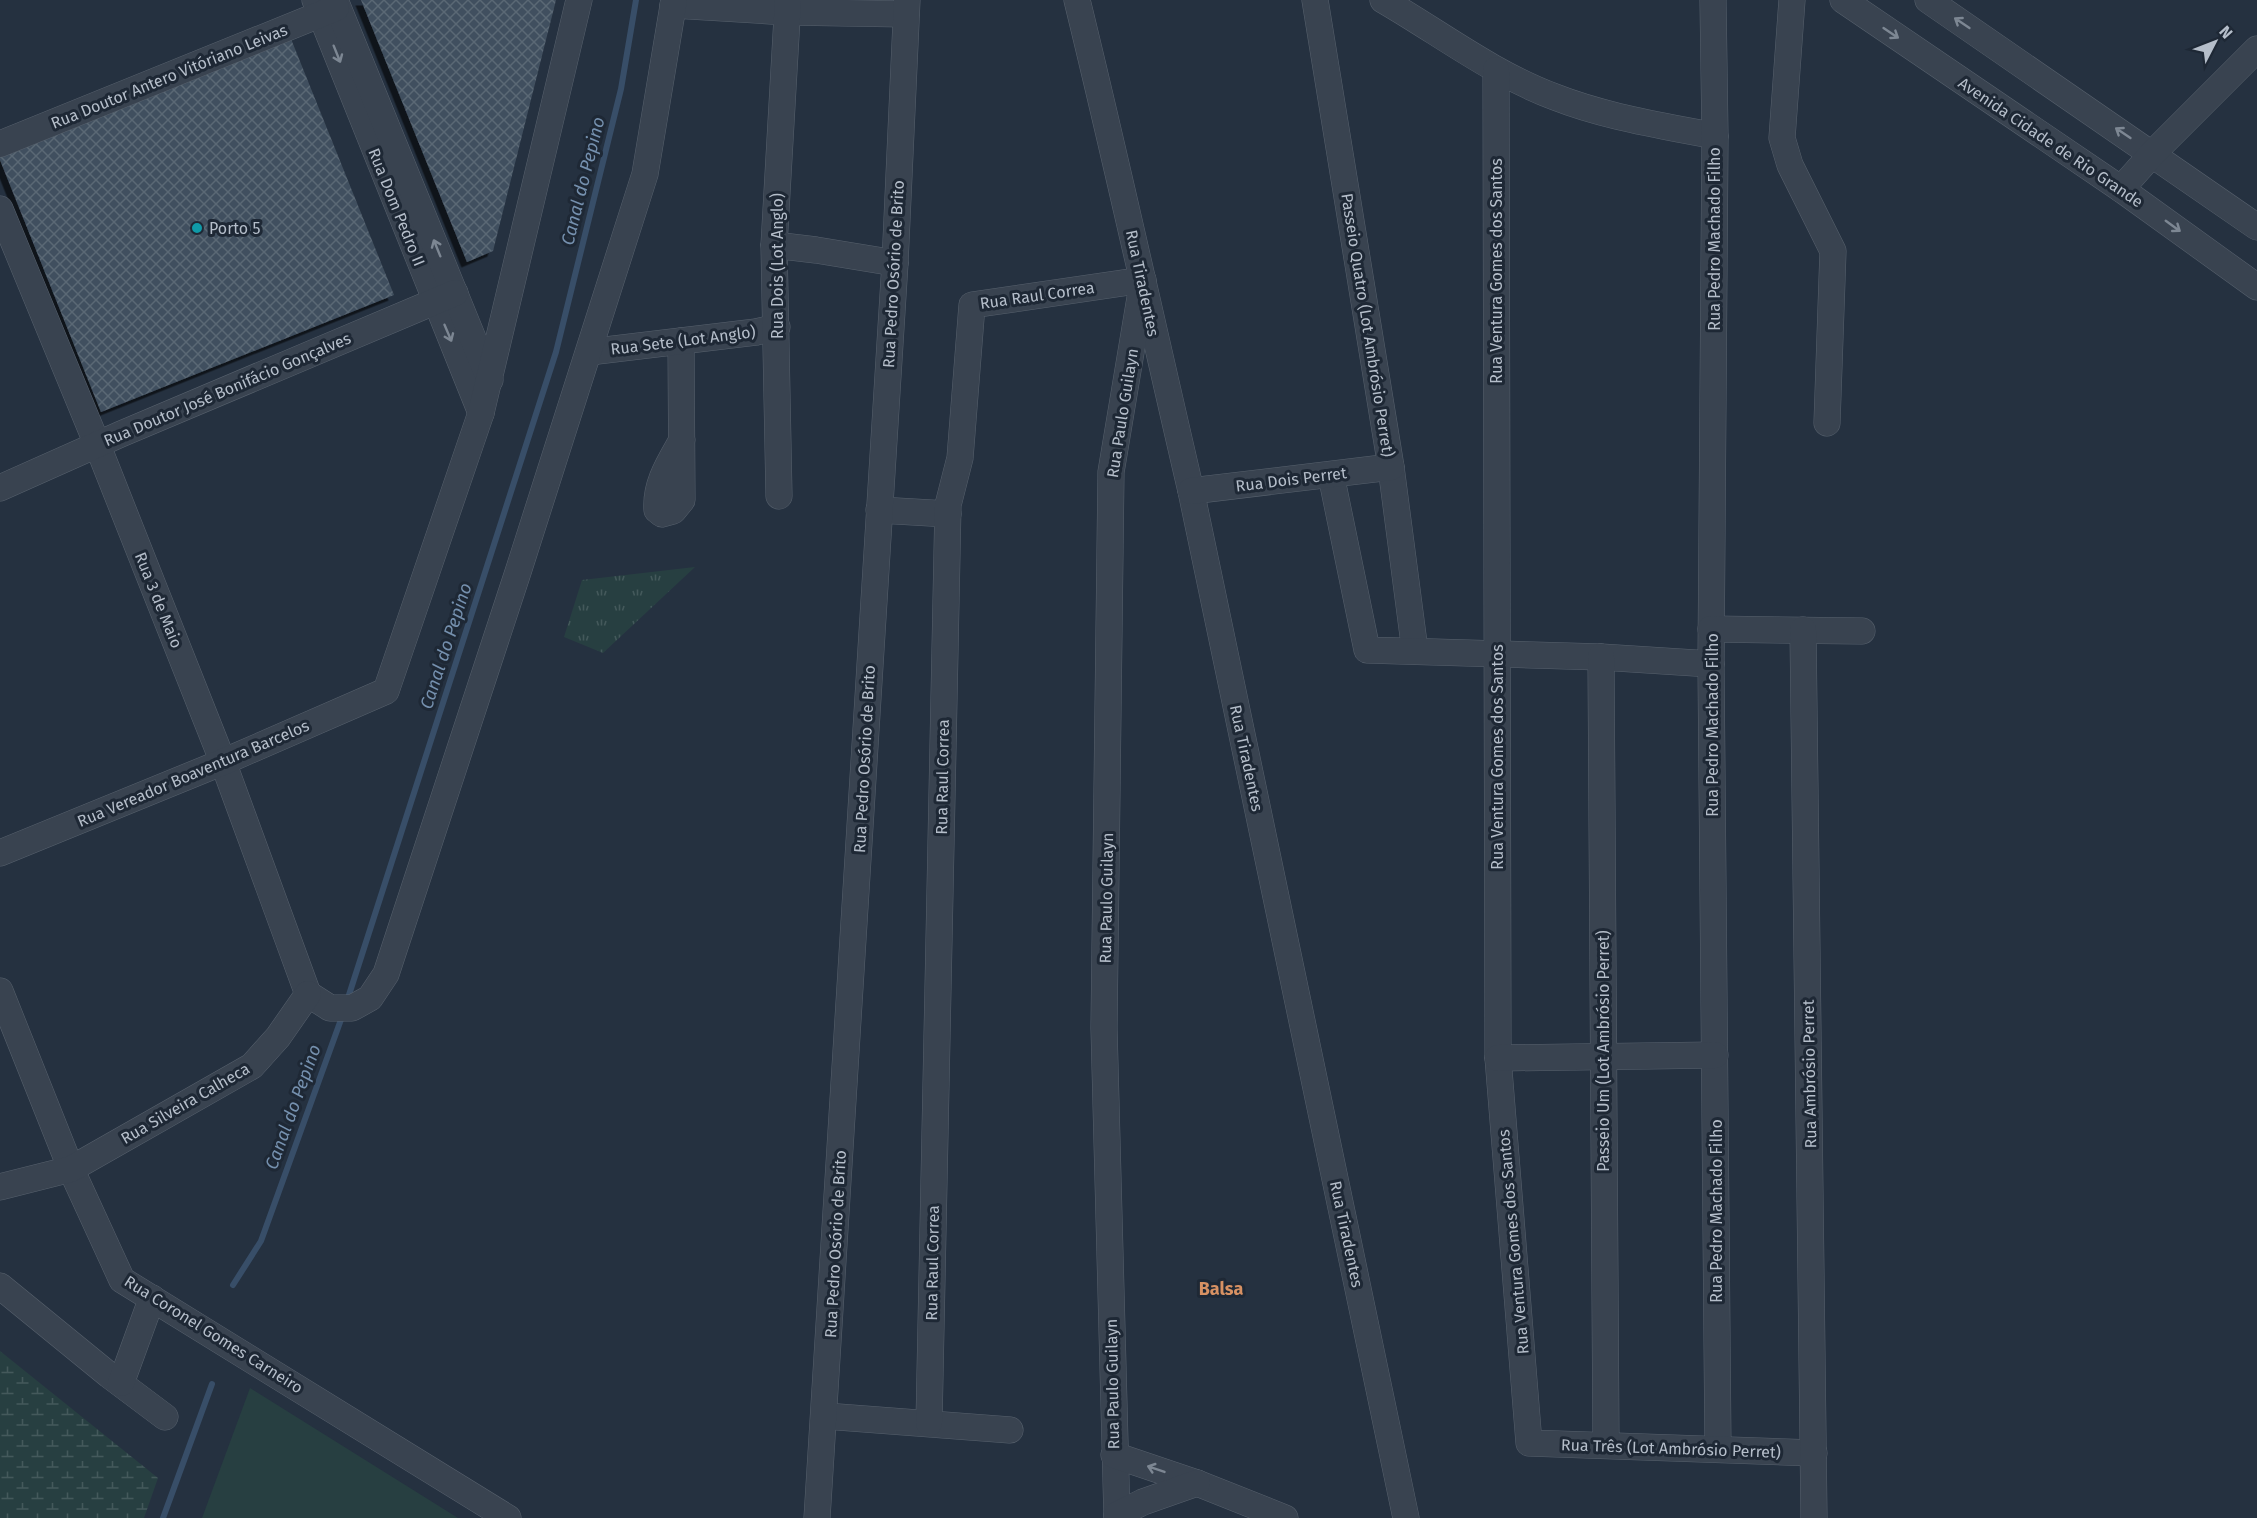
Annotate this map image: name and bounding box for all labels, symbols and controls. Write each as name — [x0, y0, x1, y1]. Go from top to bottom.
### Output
north arrow — [2185, 12, 2245, 72]
one-way arrow — [1954, 17, 1971, 29]
street label: Rua Doutor Antero Vitóriano Leivas — [48, 20, 290, 133]
text: N — [2215, 22, 2236, 43]
one-way arrow — [1883, 27, 1899, 39]
one-way arrow — [332, 45, 343, 63]
street label: Avenida Cidade de Rio Grande — [1955, 73, 2147, 211]
water label: Canal do Pepino — [556, 115, 610, 247]
one-way arrow — [2115, 127, 2132, 139]
street label: Rua Dom Pedro II — [364, 146, 429, 269]
street label: Rua Pedro Machado Filho — [1705, 147, 1724, 331]
street label: Rua Ventura Gomes dos Santos — [1487, 158, 1506, 384]
street label: Rua Pedro Osório de Brito — [879, 180, 908, 369]
street label: Passeio Quatro (Lot Ambrósio Perret) — [1337, 192, 1398, 458]
street label: Rua Dois (Lot Anglo) — [768, 193, 787, 339]
place label: Porto 5 — [209, 219, 260, 238]
one-way arrow — [2165, 220, 2181, 233]
marker: Porto 5 — [190, 221, 204, 235]
street label: Rua Tiradentes — [1122, 228, 1163, 338]
one-way arrow — [431, 239, 442, 258]
street label: Rua Raul Correa — [979, 278, 1096, 313]
street label: Rua Sete (Lot Anglo) — [609, 322, 757, 359]
one-way arrow — [443, 323, 454, 342]
street label: Rua Doutor José Bonifácio Gonçalves — [101, 329, 354, 451]
street label: Rua Paulo Guilayn — [1103, 347, 1142, 479]
street label: Rua Dois Perret — [1234, 463, 1348, 496]
street label: Rua 3 de Maio — [131, 549, 186, 651]
water label: Canal do Pepino — [415, 580, 477, 712]
street label: Rua Pedro Machado Filho — [1703, 633, 1722, 817]
street label: Rua Ventura Gomes dos Santos — [1488, 644, 1507, 870]
street label: Rua Pedro Osório de Brito — [850, 665, 879, 854]
street label: Rua Tiradentes — [1226, 703, 1267, 813]
street label: Rua Vereador Boaventura Barcelos — [74, 716, 312, 831]
street label: Rua Raul Correa — [932, 719, 953, 835]
street label: Rua Paulo Guilayn — [1096, 832, 1117, 964]
street label: Passeio Um (Lot Ambrósio Perret) — [1594, 930, 1613, 1172]
street label: Rua Ambrósio Perret — [1799, 999, 1820, 1149]
water label: Canal do Pepino — [260, 1041, 326, 1173]
street label: Rua Silveira Calheca — [117, 1059, 253, 1148]
street label: Rua Pedro Machado Filho — [1707, 1119, 1726, 1303]
street label: Rua Ventura Gomes dos Santos — [1494, 1129, 1533, 1355]
street label: Rua Pedro Osório de Brito — [821, 1150, 850, 1339]
street label: Rua Tiradentes — [1326, 1179, 1367, 1289]
street label: Rua Raul Correa — [922, 1205, 943, 1321]
street label: Rua Coronel Gomes Carneiro — [121, 1272, 307, 1397]
district label: Balsa — [1199, 1278, 1243, 1300]
street label: Rua Paulo Guilayn — [1102, 1318, 1123, 1450]
street label: Rua Três (Lot Ambrósio Perret) — [1561, 1435, 1781, 1462]
one-way arrow — [1147, 1463, 1166, 1474]

